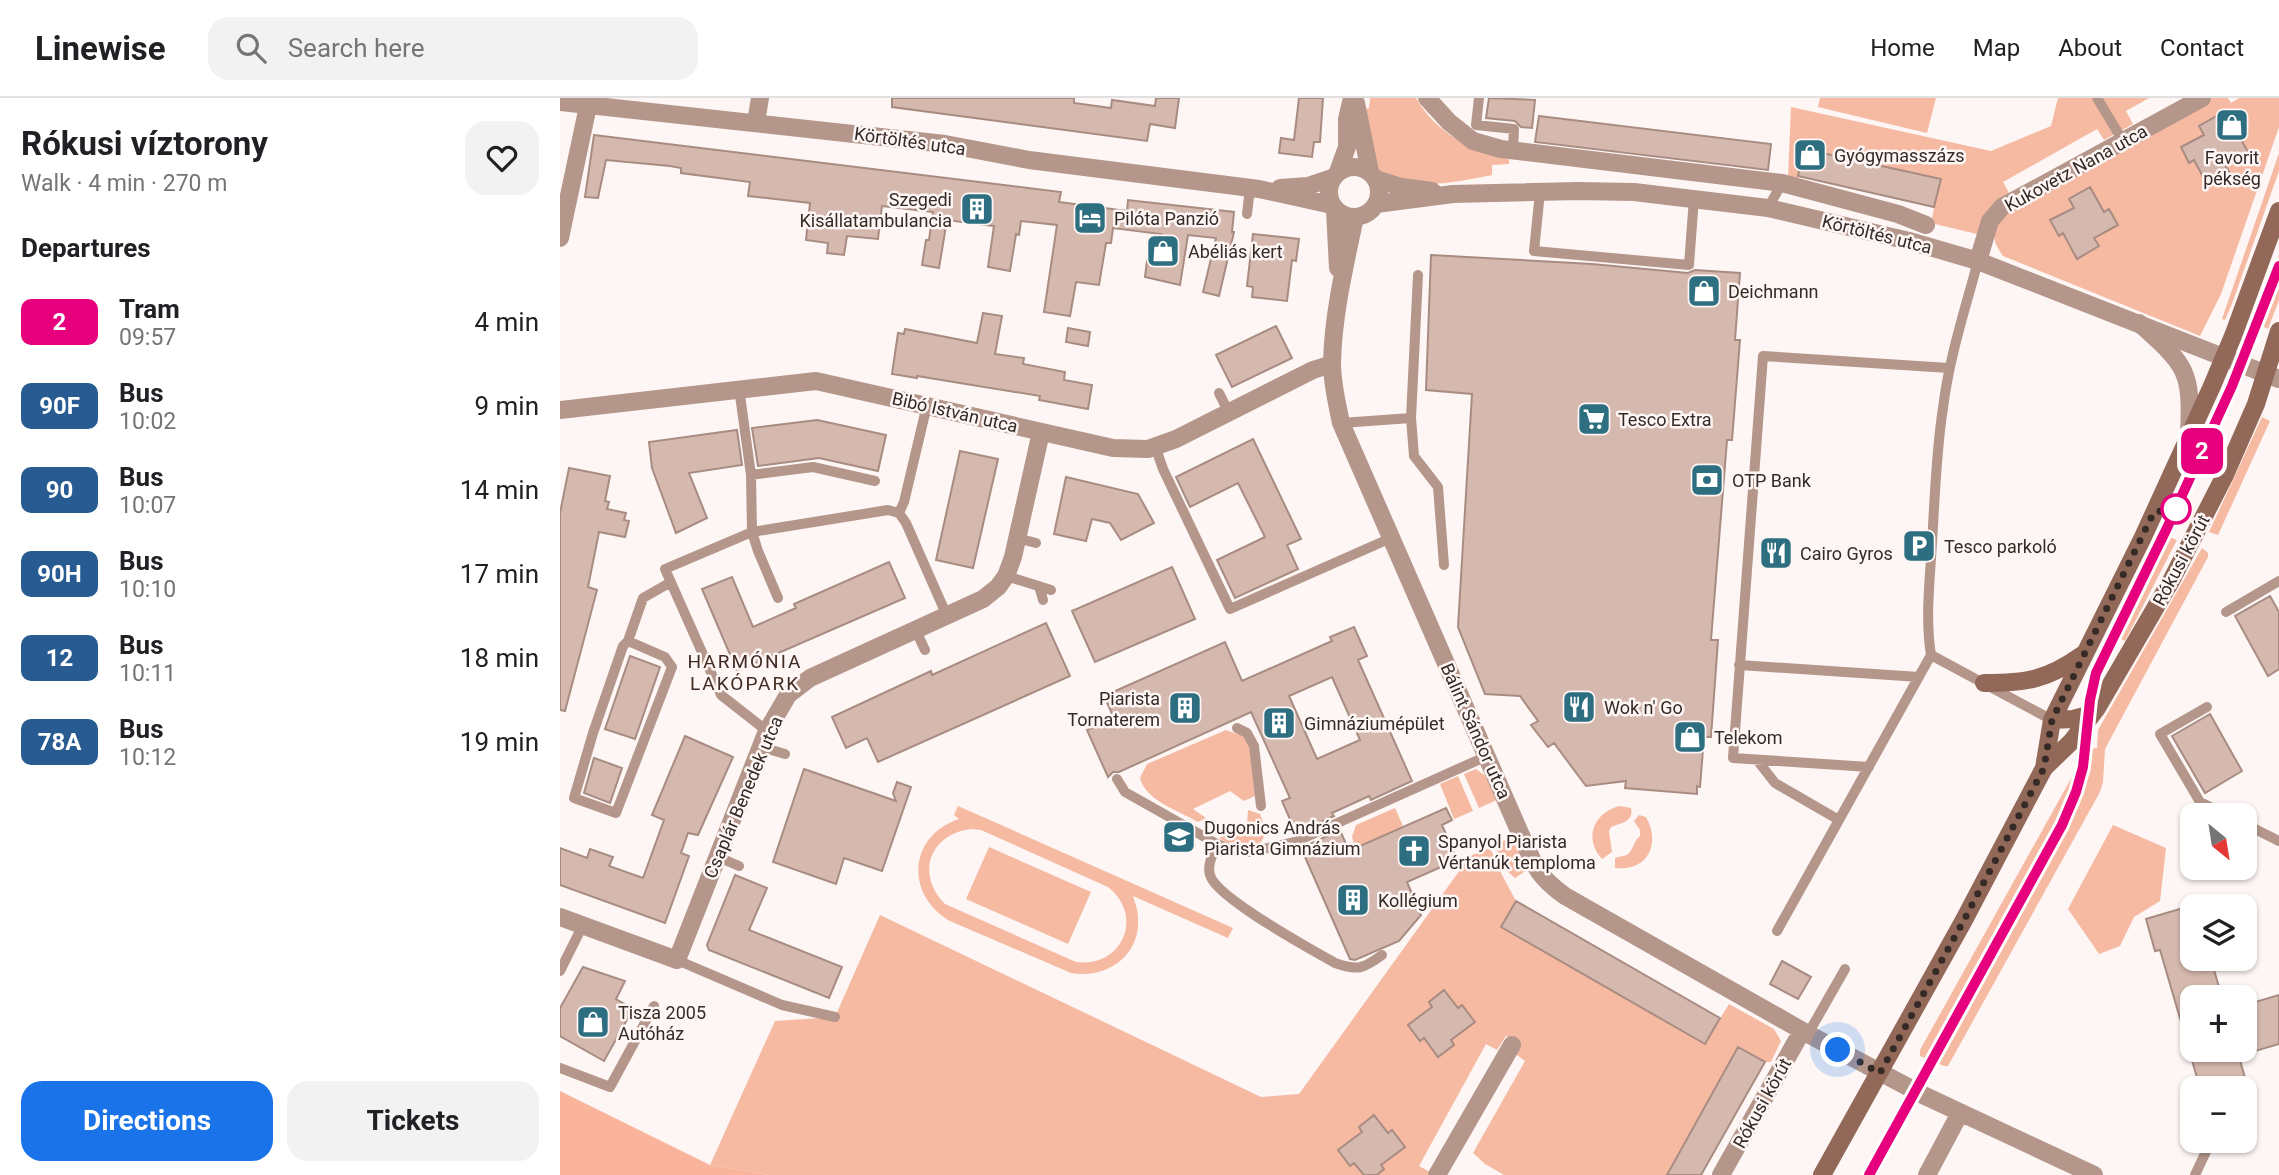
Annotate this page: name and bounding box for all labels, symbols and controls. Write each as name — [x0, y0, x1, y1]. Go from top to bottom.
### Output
search box — [208, 17, 698, 80]
text: Linewise — [35, 29, 166, 68]
icon: search — [232, 29, 270, 67]
text: Search here — [288, 33, 424, 63]
text: Home — [1870, 34, 1935, 62]
text: Map — [1973, 34, 2020, 62]
text: About — [2058, 34, 2122, 62]
text: Contact — [2160, 34, 2244, 62]
shop icon: Favorit pékség — [2213, 106, 2251, 144]
street label: Kukovetz Nana utca — [2001, 120, 2151, 216]
button: heart — [465, 121, 539, 195]
street label: Körtöltés utca — [853, 123, 967, 159]
text: Rókusi víztorony — [21, 124, 268, 163]
shop icon: Gyógymasszázs — [1791, 136, 1829, 174]
place label: Gyógymasszázs — [1834, 145, 1965, 166]
place label: Favorit pékség — [2203, 147, 2261, 189]
text: Walk · 4 min · 270 m — [21, 170, 227, 197]
place label: Szegedi Kisállatambulancia — [800, 189, 952, 231]
building icon: Szegedi Kisállatambulancia — [958, 190, 996, 228]
hotel icon: Pilóta Panzió — [1071, 199, 1109, 237]
place label: Pilóta Panzió — [1114, 208, 1219, 229]
street label: Körtöltés utca — [1820, 210, 1934, 258]
shop icon: Abéliás kert — [1144, 232, 1182, 270]
text: Departures — [21, 233, 151, 263]
place label: Abéliás kert — [1188, 241, 1283, 262]
shop icon: Deichmann — [1685, 272, 1723, 310]
place label: Deichmann — [1728, 281, 1819, 302]
text: Tram — [119, 294, 180, 324]
text: 4 min — [474, 307, 539, 337]
text: 2 — [53, 308, 66, 336]
text: 09:57 — [119, 324, 176, 351]
text: Bus — [119, 378, 164, 408]
street label: Bibó István utca — [890, 387, 1020, 437]
text: 9 min — [474, 391, 539, 421]
text: 90F — [39, 392, 80, 420]
supermarket icon: Tesco Extra — [1575, 400, 1613, 438]
text: 10:02 — [119, 408, 176, 435]
place label: Tesco Extra — [1618, 409, 1711, 430]
line badge: 2 — [2179, 428, 2225, 474]
text: 2 — [2195, 437, 2209, 465]
bank icon: OTP Bank — [1688, 461, 1726, 499]
text: Bus — [119, 462, 164, 492]
place label: OTP Bank — [1732, 470, 1812, 491]
text: 14 min — [460, 475, 539, 505]
text: 90 — [46, 476, 73, 504]
text: 10:07 — [119, 492, 176, 519]
unlabelled marker — [2161, 494, 2191, 524]
street label: Rókusi körút — [2148, 511, 2214, 609]
parking icon: Tesco parkoló — [1900, 527, 1938, 565]
restaurant icon: Cairo Gyros — [1757, 534, 1795, 572]
place label: Tesco parkoló — [1944, 536, 2057, 557]
place label: Cairo Gyros — [1800, 543, 1893, 564]
text: Bus — [119, 546, 164, 576]
text: 17 min — [460, 559, 539, 589]
text: 90H — [37, 560, 82, 588]
text: 10:10 — [119, 576, 176, 603]
text: Bus — [119, 630, 164, 660]
text: 18 min — [460, 643, 539, 673]
text: 12 — [46, 644, 73, 672]
district label: HARMÓNIA LAKÓPARK — [688, 650, 802, 695]
text: 10:11 — [119, 660, 176, 687]
street label: Bálint Sándor utca — [1437, 660, 1515, 802]
place label: Piarista Tornaterem — [1067, 688, 1160, 730]
restaurant icon: Wok n' Go — [1560, 688, 1598, 726]
building icon: Piarista Tornaterem — [1166, 689, 1204, 727]
place label: Wok n' Go — [1604, 697, 1683, 718]
building icon: Gimnáziumépület — [1260, 704, 1298, 742]
street label: Csaplár Benedek utca — [699, 713, 787, 881]
place label: Gimnáziumépület — [1304, 713, 1445, 734]
text: Bus — [119, 714, 164, 744]
shop icon: Telekom — [1671, 718, 1709, 756]
text: 19 min — [460, 727, 539, 757]
place label: Telekom — [1714, 727, 1783, 748]
text: 78A — [38, 728, 81, 756]
text: 10:12 — [119, 744, 176, 771]
north arrow — [2180, 803, 2258, 880]
map controls — [2180, 803, 2257, 1153]
place label: Dugonics András Piarista Gimnázium — [1204, 817, 1361, 859]
school or university icon: Dugonics András Piarista Gimnázium — [1160, 818, 1198, 856]
place label: Spanyol Piarista Vértanúk temploma — [1438, 831, 1596, 873]
church icon: Spanyol Piarista Vértanúk temploma — [1395, 832, 1433, 870]
building icon: Kollégium — [1334, 881, 1372, 919]
place label: Kollégium — [1378, 890, 1458, 911]
button: layers — [2180, 894, 2257, 971]
button: + — [2180, 985, 2257, 1062]
place label: Tisza 2005 Autóház — [618, 1002, 706, 1044]
shop icon: Tisza 2005 Autóház — [574, 1003, 612, 1041]
your location — [1820, 1032, 1855, 1067]
street label: Rókusi körút — [1729, 1054, 1795, 1152]
button: − — [2180, 1076, 2257, 1153]
button: Directions — [21, 1081, 273, 1161]
button: Tickets — [287, 1081, 539, 1161]

